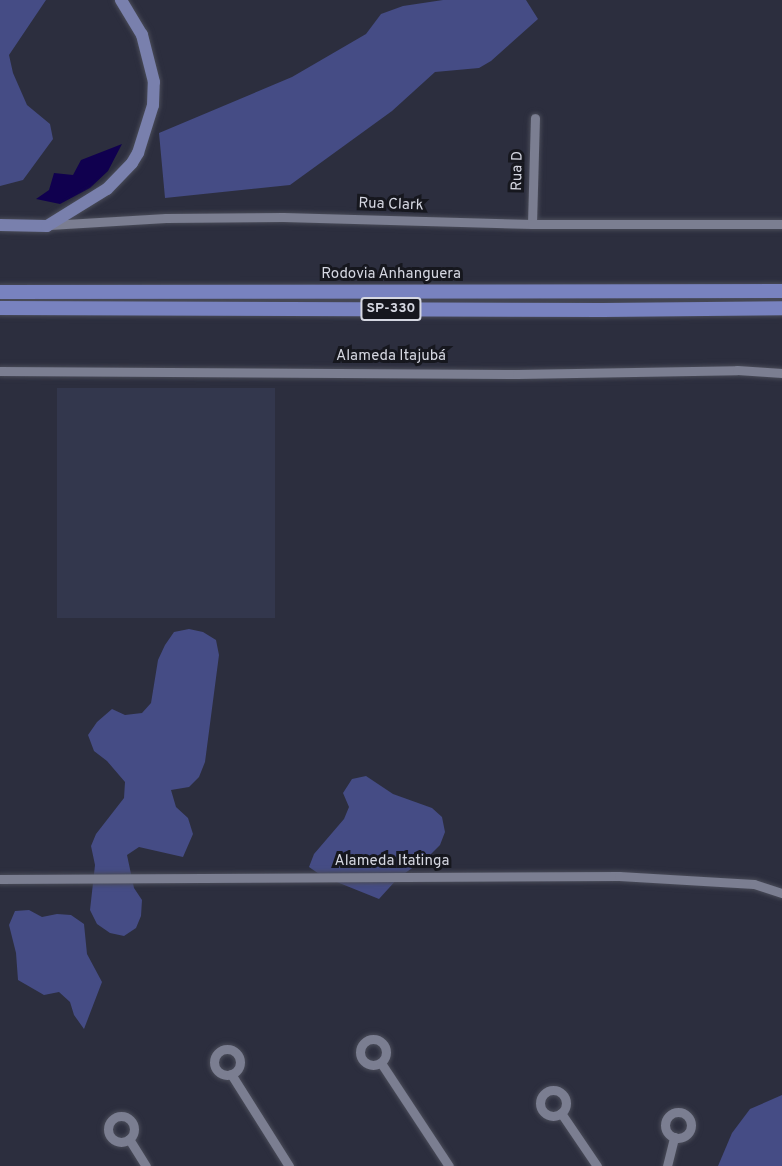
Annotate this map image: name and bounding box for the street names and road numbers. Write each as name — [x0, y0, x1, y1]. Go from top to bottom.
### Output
street label: Rua D — [509, 151, 527, 191]
street label: Rua Clark — [358, 195, 424, 215]
street label: Rodovia Anhanguera — [321, 266, 461, 284]
road number: SP-330 — [360, 298, 422, 320]
street label: Alameda Itajubá — [336, 348, 446, 366]
street label: Alameda Itatinga — [334, 853, 450, 871]

